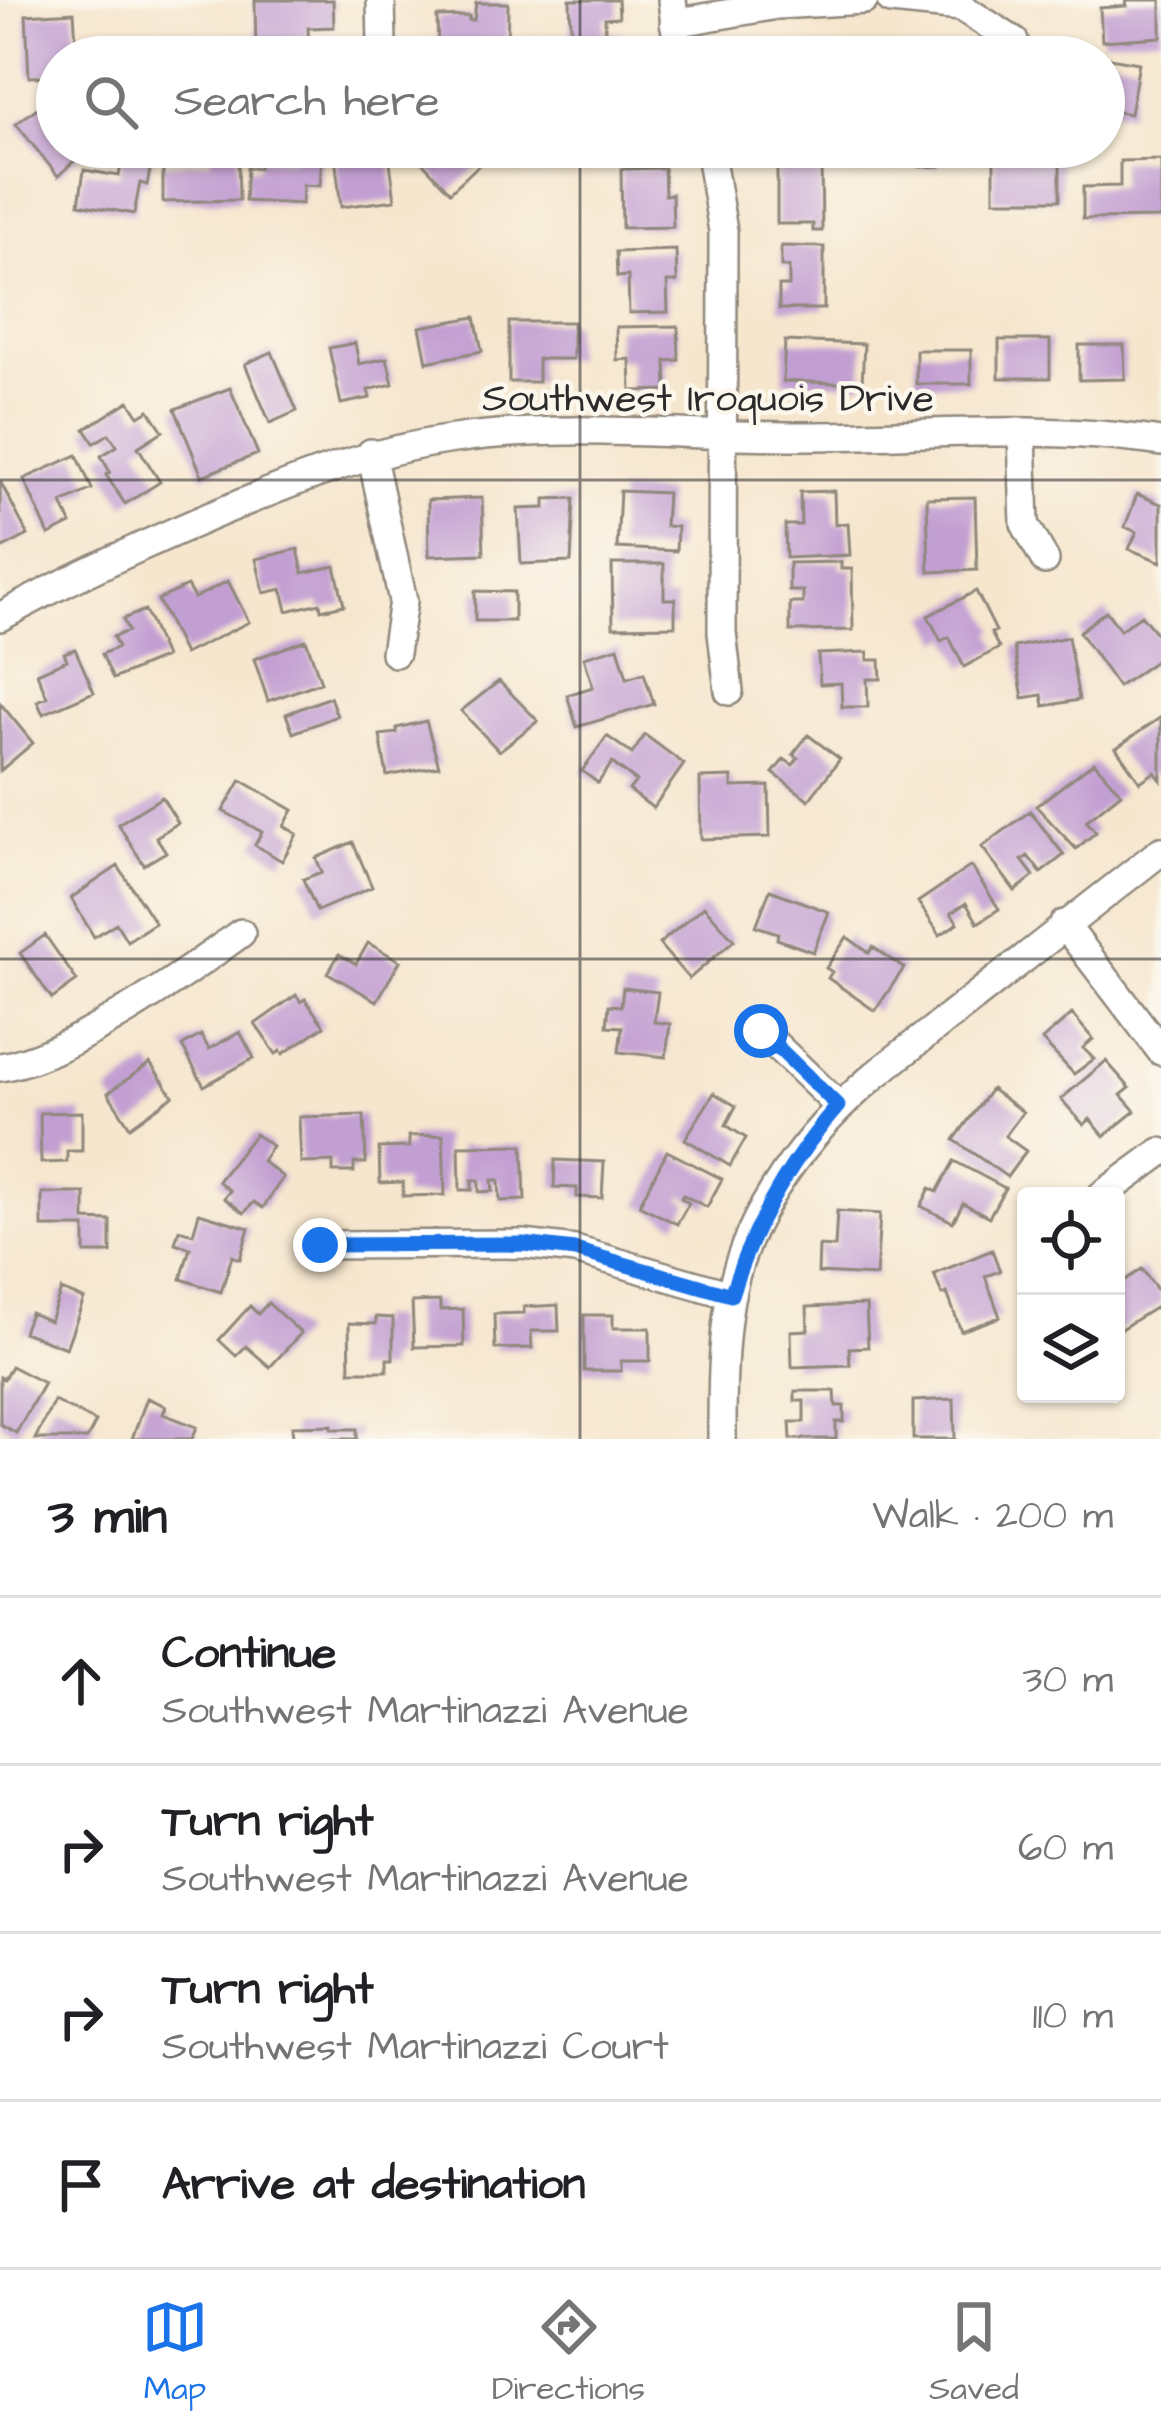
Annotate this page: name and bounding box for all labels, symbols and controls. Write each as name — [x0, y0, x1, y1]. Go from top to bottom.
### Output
search box — [36, 36, 1125, 168]
icon: search — [78, 69, 144, 135]
text: Search here — [174, 71, 440, 133]
street label: Southwest Iroquois Drive — [482, 373, 934, 427]
route start — [734, 1004, 788, 1058]
map controls — [1017, 1187, 1125, 1403]
button: locate — [1017, 1187, 1125, 1295]
route end — [293, 1218, 347, 1272]
button: layers — [1017, 1295, 1125, 1403]
text: 3 min — [48, 1482, 167, 1553]
text: Walk · 200 m — [872, 1490, 1113, 1544]
text: Continue — [162, 1623, 336, 1685]
icon: ahead — [48, 1648, 114, 1714]
text: 30 m — [1023, 1654, 1113, 1708]
text: Southwest Martinazzi Avenue — [162, 1685, 689, 1739]
text: Turn right — [162, 1791, 374, 1853]
icon: right — [48, 1816, 114, 1882]
text: 60 m — [1018, 1822, 1113, 1876]
text: Southwest Martinazzi Avenue — [162, 1853, 689, 1907]
text: Turn right — [162, 1959, 374, 2021]
icon: right — [48, 1984, 114, 2050]
text: 110 m — [1032, 1990, 1113, 2044]
text: Southwest Martinazzi Court — [162, 2021, 669, 2075]
icon: arrive — [48, 2152, 114, 2218]
text: Arrive at destination — [162, 2154, 585, 2216]
tab: Map — [142, 2294, 208, 2412]
tab: Directions — [492, 2294, 645, 2412]
tab: Saved — [929, 2294, 1019, 2412]

